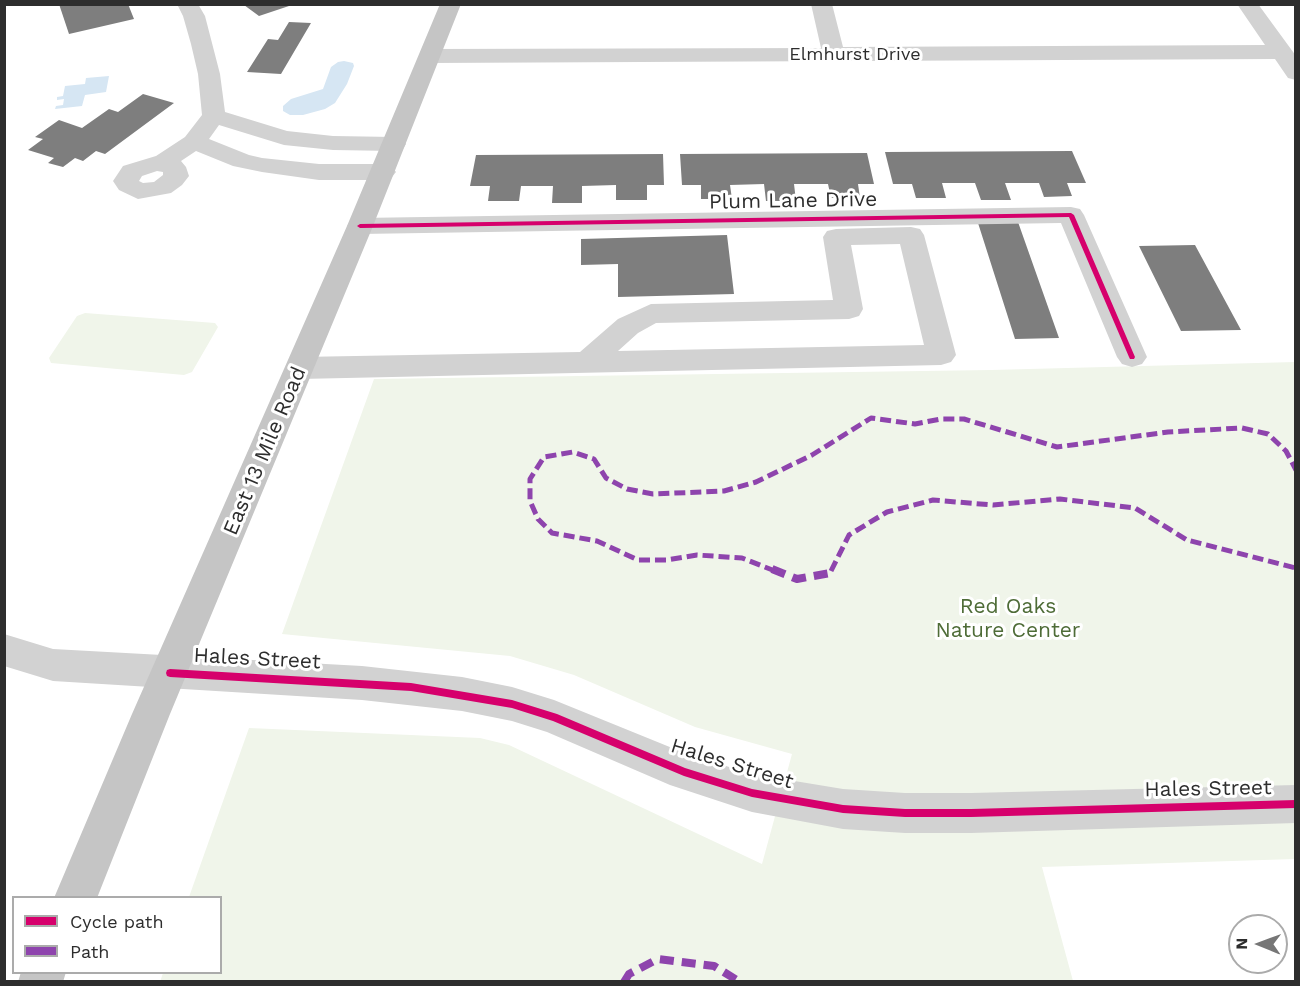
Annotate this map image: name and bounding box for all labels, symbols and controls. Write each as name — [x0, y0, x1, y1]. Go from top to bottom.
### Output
street label: Elmhurst Drive — [789, 44, 921, 66]
street label: Plum Lane Drive — [709, 187, 877, 215]
street label: East 13 Mile Road — [218, 363, 312, 539]
park label: Red Oaks Nature Center — [936, 594, 1080, 644]
street label: Hales Street — [193, 643, 321, 675]
street label: Hales Street — [668, 733, 796, 795]
street label: Hales Street — [1144, 775, 1272, 803]
legend — [12, 896, 222, 974]
text: Cycle path — [70, 911, 164, 932]
north arrow — [1228, 914, 1288, 974]
text: N — [1232, 938, 1251, 950]
text: Path — [70, 941, 110, 962]

